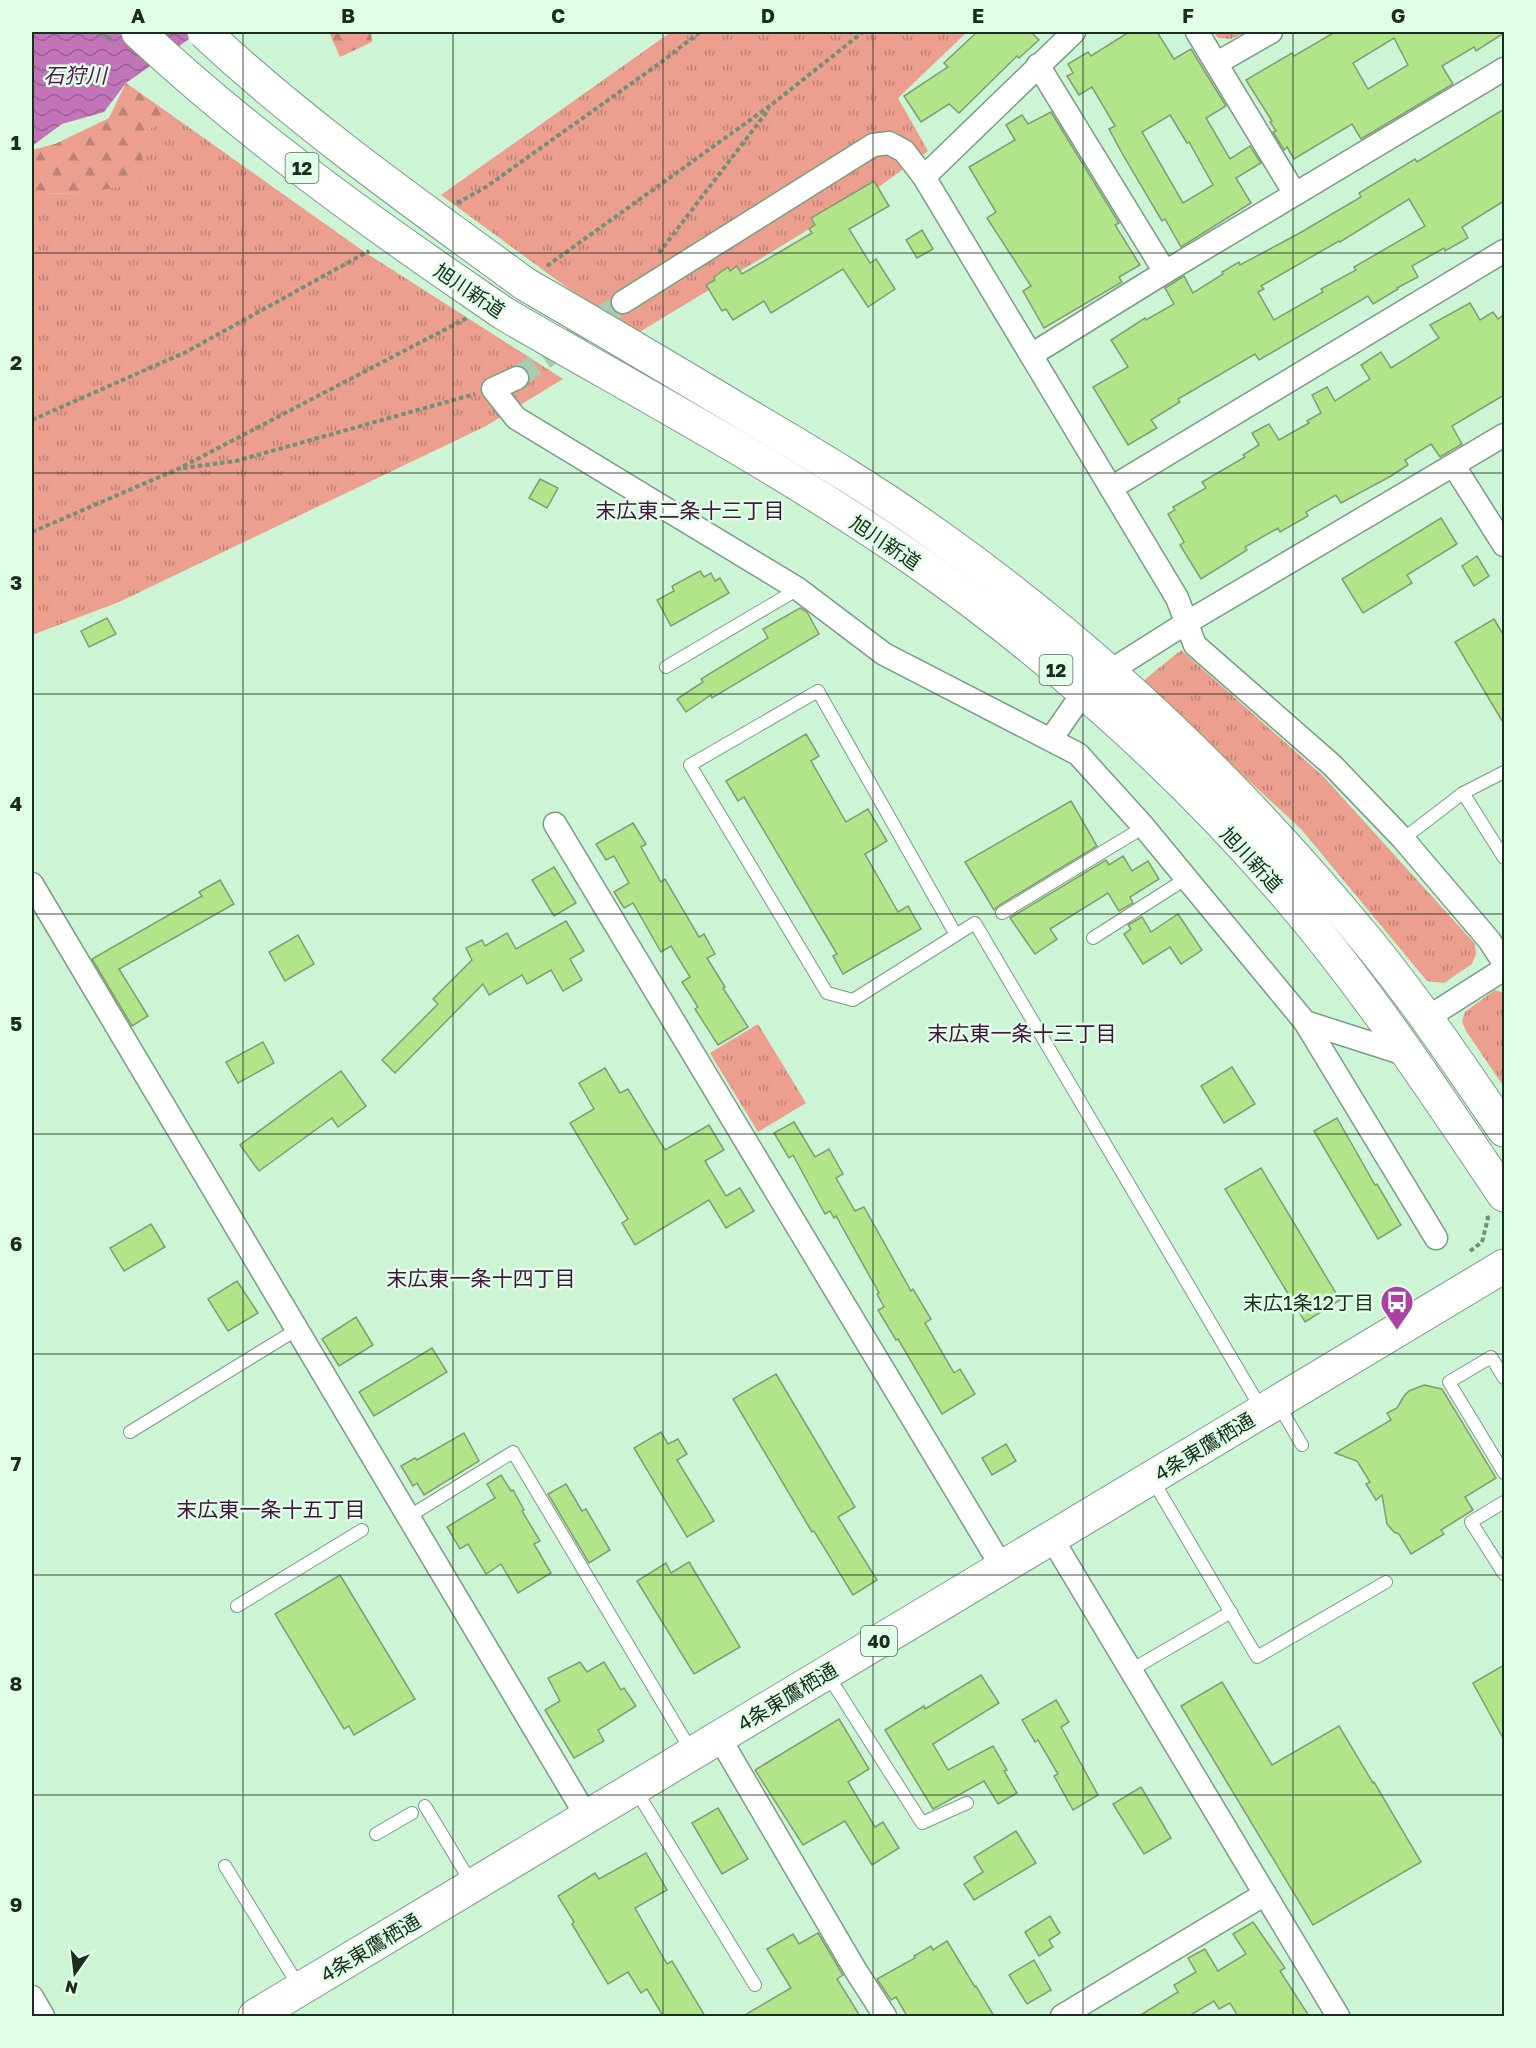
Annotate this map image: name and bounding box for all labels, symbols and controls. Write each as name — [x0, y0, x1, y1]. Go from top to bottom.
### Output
text: A — [131, 3, 145, 27]
text: B — [341, 3, 355, 27]
text: C — [551, 3, 565, 27]
text: D — [761, 3, 775, 27]
text: E — [972, 3, 984, 27]
text: F — [1182, 3, 1194, 27]
text: G — [1391, 3, 1405, 27]
water label: 石狩川 — [44, 62, 108, 88]
text: 1 — [11, 130, 21, 154]
road number: 12 — [286, 153, 318, 183]
street label: 旭川新道 — [430, 258, 510, 322]
text: 2 — [10, 350, 22, 374]
district label: 末広東二条十三丁目 — [596, 497, 785, 523]
street label: 旭川新道 — [846, 510, 926, 574]
text: 3 — [10, 570, 22, 594]
road number: 12 — [1040, 655, 1072, 685]
text: 4 — [10, 791, 22, 815]
street label: 旭川新道 — [1216, 822, 1288, 896]
text: 5 — [10, 1011, 22, 1035]
district label: 末広東一条十三丁目 — [928, 1020, 1117, 1046]
text: 6 — [10, 1231, 22, 1255]
district label: 末広東一条十四丁目 — [387, 1265, 576, 1291]
bus stop icon: 末広1条12丁目 — [1379, 1284, 1415, 1331]
place label: 末広1条12丁目 — [1243, 1290, 1374, 1314]
street label: 4条東鷹栖通 — [1150, 1407, 1258, 1485]
text: 7 — [11, 1451, 22, 1475]
district label: 末広東一条十五丁目 — [177, 1496, 366, 1522]
road number: 40 — [861, 1626, 897, 1656]
street label: 4条東鷹栖通 — [733, 1657, 841, 1735]
text: 8 — [10, 1671, 22, 1695]
text: 9 — [10, 1892, 22, 1916]
street label: 4条東鷹栖通 — [316, 1908, 424, 1986]
north arrow — [45, 1943, 105, 2003]
text: N — [63, 1976, 80, 1999]

